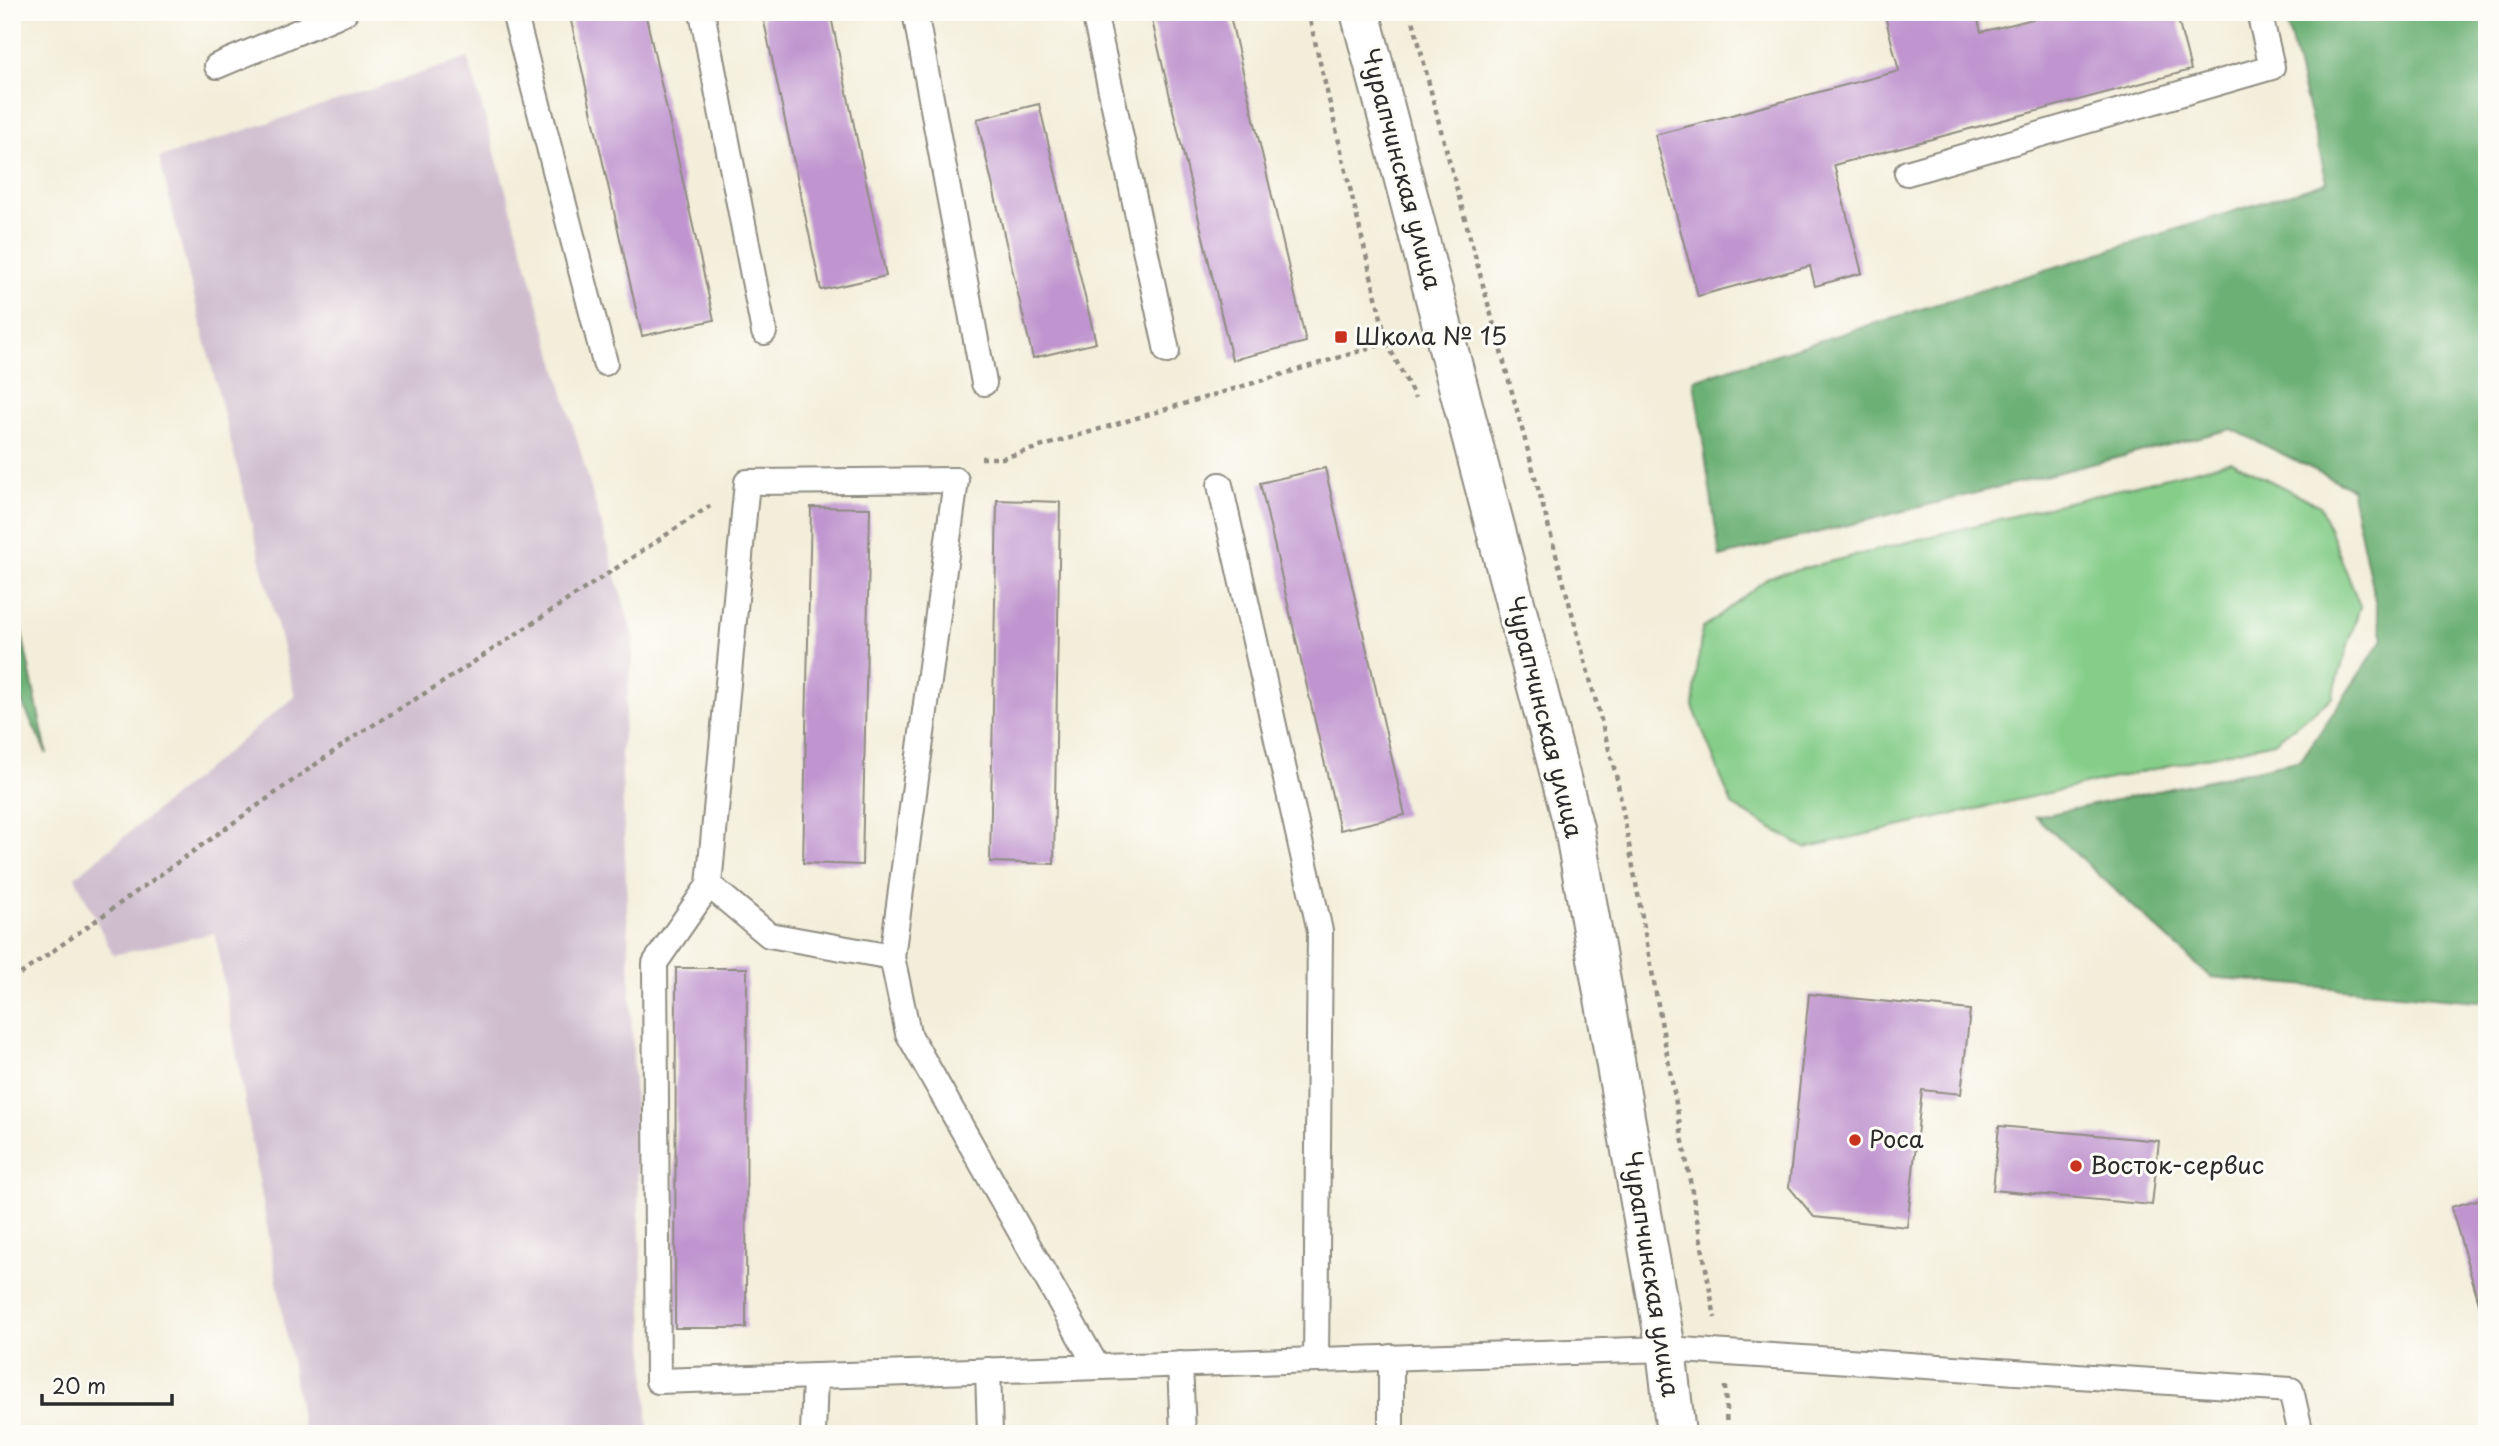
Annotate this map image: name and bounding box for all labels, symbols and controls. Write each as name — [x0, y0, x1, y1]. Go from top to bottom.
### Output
street label: Чурапчинская улица — [1353, 44, 1452, 293]
place label: Школа № 15 — [1355, 317, 1507, 353]
marker: Школа № 15 — [1333, 329, 1349, 345]
street label: Чурапчинская улица — [1498, 592, 1593, 841]
place label: Роса — [1869, 1120, 1924, 1156]
marker: Роса — [1847, 1132, 1863, 1148]
place label: Восток-сервис — [2090, 1146, 2264, 1182]
street label: Чурапчинская улица — [1616, 1148, 1690, 1399]
marker: Восток-сервис — [2068, 1158, 2084, 1174]
scale bar — [42, 1362, 172, 1406]
text: 20 m — [52, 1369, 106, 1401]

